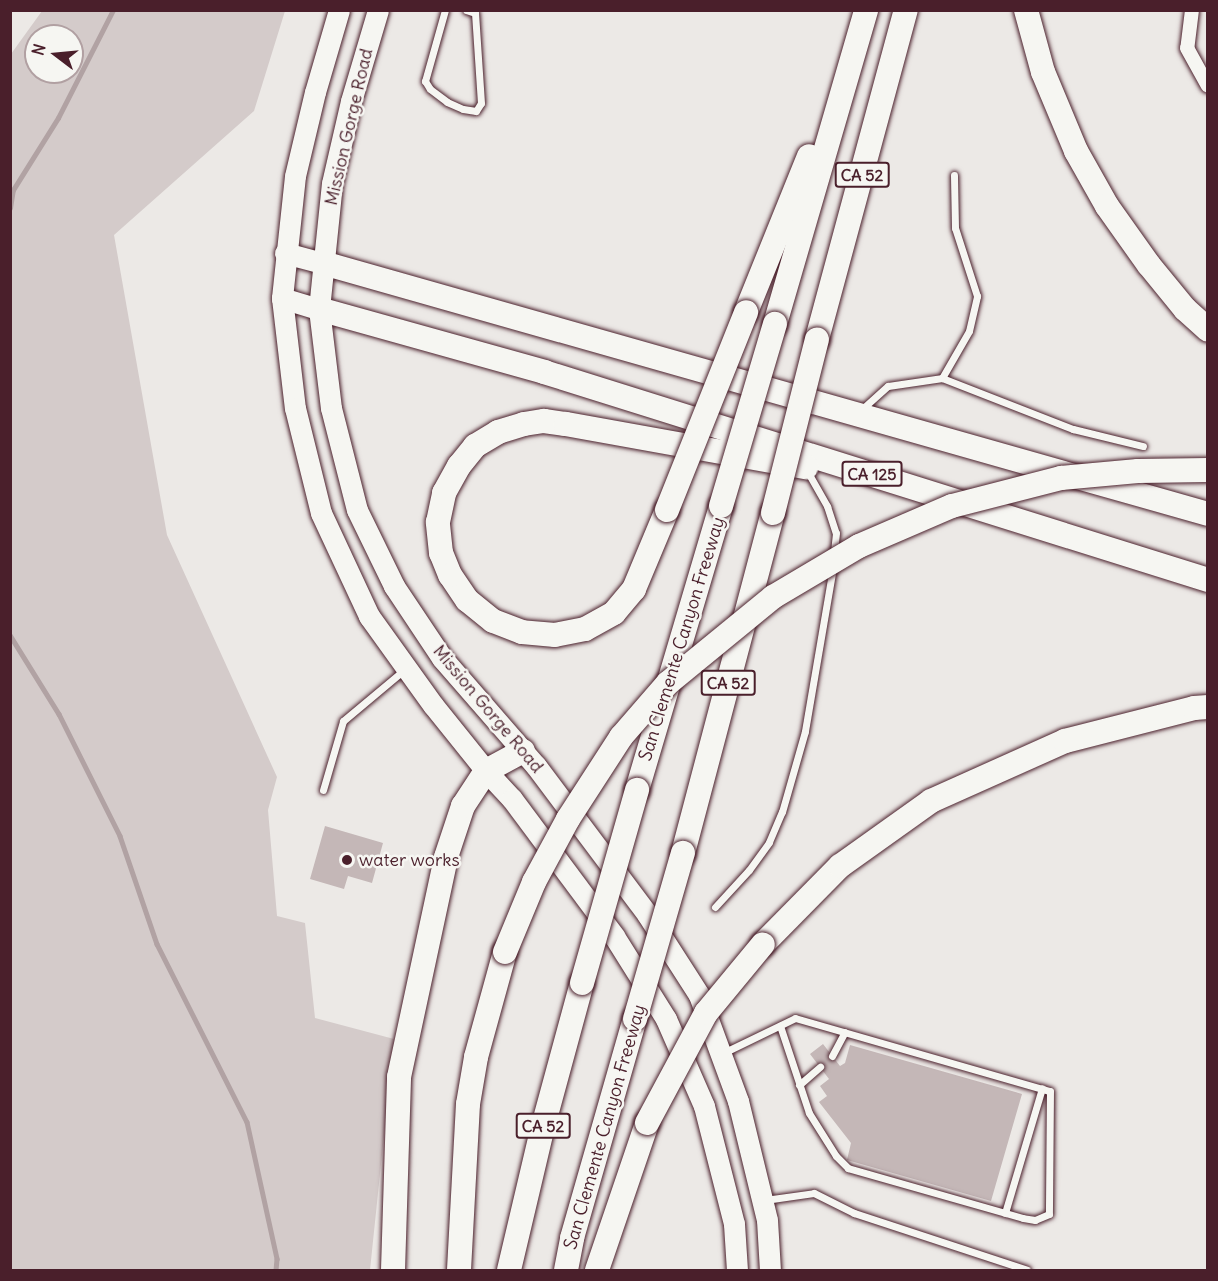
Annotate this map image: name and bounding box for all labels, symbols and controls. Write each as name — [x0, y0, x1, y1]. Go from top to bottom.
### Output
north arrow — [24, 24, 84, 84]
text: N — [27, 42, 50, 58]
street label: Mission Gorge Road — [320, 46, 378, 208]
road number: CA 52 — [834, 162, 890, 188]
road number: CA 125 — [840, 461, 904, 487]
street label: San Clemente Canyon Freeway — [635, 515, 729, 763]
street label: Mission Gorge Road — [428, 641, 548, 777]
road number: CA 52 — [700, 670, 756, 696]
place label: water works — [359, 849, 460, 871]
marker: water works — [340, 853, 354, 867]
street label: San Clemente Canyon Freeway — [560, 1002, 650, 1252]
road number: CA 52 — [514, 1113, 572, 1139]

